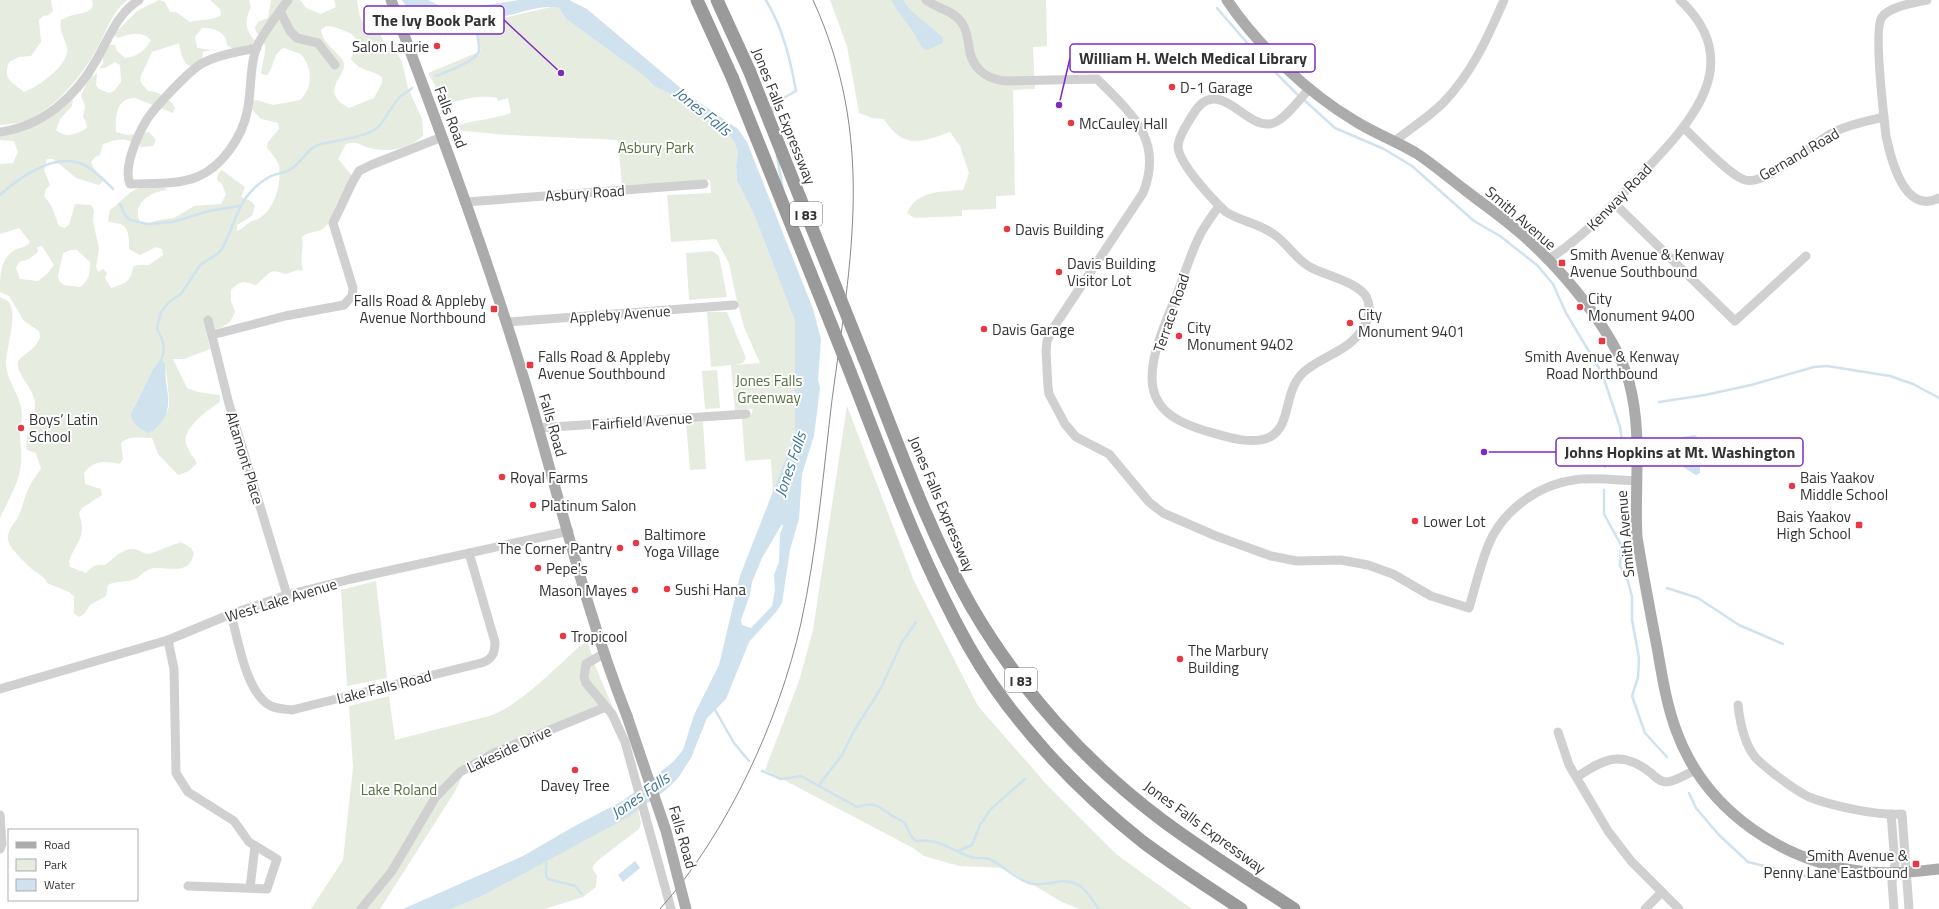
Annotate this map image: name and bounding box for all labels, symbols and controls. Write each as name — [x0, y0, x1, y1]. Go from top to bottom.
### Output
callout: The Ivy Book Park — [364, 6, 504, 34]
text: The Ivy Book Park — [372, 8, 496, 32]
place label: Salon Laurie — [352, 35, 429, 58]
marker: Salon Laurie — [432, 41, 442, 51]
street label: Jones Falls Expressway — [746, 44, 822, 188]
callout: William H. Welch Medical Library — [1070, 44, 1315, 72]
text: William H. Welch Medical Library — [1079, 46, 1307, 70]
place label: D-1 Garage — [1180, 76, 1253, 99]
water label: Jones Falls — [669, 81, 737, 142]
marker: D-1 Garage — [1167, 82, 1177, 92]
street label: Falls Road — [429, 83, 473, 151]
place label: McCauley Hall — [1079, 112, 1168, 135]
marker: McCauley Hall — [1066, 118, 1076, 128]
street label: Gernand Road — [1755, 122, 1843, 186]
park label: Asbury Park — [618, 136, 694, 159]
street label: Kenway Road — [1581, 158, 1657, 236]
street label: Asbury Road — [544, 179, 626, 207]
street label: Smith Avenue — [1480, 181, 1562, 255]
road number: I 83 — [790, 202, 822, 226]
place label: Davis Building — [1015, 218, 1104, 241]
marker: Davis Building — [1002, 224, 1012, 234]
place label: Smith Avenue & Kenway Avenue Southbound — [1570, 243, 1724, 283]
place label: Davis Building Visitor Lot — [1067, 252, 1156, 292]
marker: Smith Avenue & Kenway Avenue Southbound — [1557, 258, 1567, 268]
marker: Davis Building Visitor Lot — [1054, 267, 1064, 277]
street label: Terrace Road — [1147, 271, 1195, 355]
place label: City Monument 9400 — [1588, 287, 1695, 327]
place label: Falls Road & Appleby Avenue Northbound — [354, 289, 486, 329]
street label: Appleby Avenue — [569, 299, 671, 329]
marker: City Monument 9400 — [1575, 302, 1585, 312]
place label: City Monument 9401 — [1358, 303, 1465, 343]
marker: Falls Road & Appleby Avenue Northbound — [489, 304, 499, 314]
place label: City Monument 9402 — [1187, 316, 1294, 356]
place label: Davis Garage — [992, 318, 1075, 341]
marker: City Monument 9401 — [1345, 318, 1355, 328]
marker: Davis Garage — [979, 324, 989, 334]
marker: City Monument 9402 — [1174, 331, 1184, 341]
marker: Smith Avenue & Kenway Road Northbound — [1597, 336, 1607, 346]
place label: Falls Road & Appleby Avenue Southbound — [538, 345, 670, 385]
place label: Smith Avenue & Kenway Road Northbound — [1525, 345, 1679, 385]
marker: Falls Road & Appleby Avenue Southbound — [525, 360, 535, 370]
park label: Jones Falls Greenway — [736, 369, 802, 409]
street label: Falls Road — [533, 391, 573, 459]
street label: Fairfield Avenue — [591, 406, 693, 436]
place label: Boys’ Latin School — [29, 408, 98, 448]
street label: Altamont Place — [220, 409, 270, 507]
marker: Boys’ Latin School — [16, 423, 26, 433]
water label: Jones Falls — [768, 427, 813, 500]
street label: Jones Falls Expressway — [903, 432, 981, 576]
callout: Johns Hopkins at Mt. Washington — [1556, 438, 1803, 466]
text: Johns Hopkins at Mt. Washington — [1565, 440, 1795, 464]
place label: Royal Farms — [510, 466, 588, 489]
place label: Bais Yaakov Middle School — [1800, 466, 1888, 506]
marker: Royal Farms — [497, 472, 507, 482]
marker: Bais Yaakov Middle School — [1787, 481, 1797, 491]
street label: Smith Avenue — [1610, 489, 1640, 579]
place label: Platinum Salon — [541, 494, 636, 517]
marker: Platinum Salon — [528, 500, 538, 510]
place label: Bais Yaakov High School — [1776, 505, 1851, 545]
place label: Lower Lot — [1423, 510, 1486, 533]
marker: Lower Lot — [1410, 516, 1420, 526]
marker: Bais Yaakov High School — [1854, 520, 1864, 530]
place label: Baltimore Yoga Village — [644, 523, 719, 563]
place label: The Corner Pantry — [498, 537, 612, 560]
marker: Baltimore Yoga Village — [631, 538, 641, 548]
marker: The Corner Pantry — [615, 543, 625, 553]
place label: Pepe's — [546, 557, 588, 580]
marker: Pepe's — [533, 563, 543, 573]
street label: West Lake Avenue — [222, 572, 340, 628]
place label: Sushi Hana — [675, 578, 746, 601]
place label: Mason Mayes — [539, 579, 627, 602]
marker: Sushi Hana — [662, 584, 672, 594]
marker: Mason Mayes — [630, 585, 640, 595]
place label: Tropicool — [571, 625, 628, 648]
marker: Tropicool — [558, 631, 568, 641]
place label: The Marbury Building — [1188, 639, 1268, 679]
marker: The Marbury Building — [1175, 654, 1185, 664]
street label: Lake Falls Road — [334, 664, 434, 710]
road number: I 83 — [1005, 668, 1037, 692]
street label: Lakeside Drive — [463, 719, 555, 779]
marker: Davey Tree — [570, 765, 580, 775]
water label: Jones Falls — [606, 765, 675, 824]
place label: Davey Tree — [541, 774, 609, 797]
street label: Jones Falls Expressway — [1139, 775, 1271, 879]
park label: Lake Roland — [361, 778, 437, 801]
street label: Falls Road — [663, 803, 703, 871]
legend — [8, 829, 138, 901]
text: Road — [44, 835, 70, 854]
place label: Smith Avenue & Penny Lane Eastbound — [1764, 844, 1909, 884]
text: Park — [44, 855, 67, 874]
marker: Smith Avenue & Penny Lane Eastbound — [1911, 859, 1921, 869]
text: Water — [44, 875, 75, 894]

